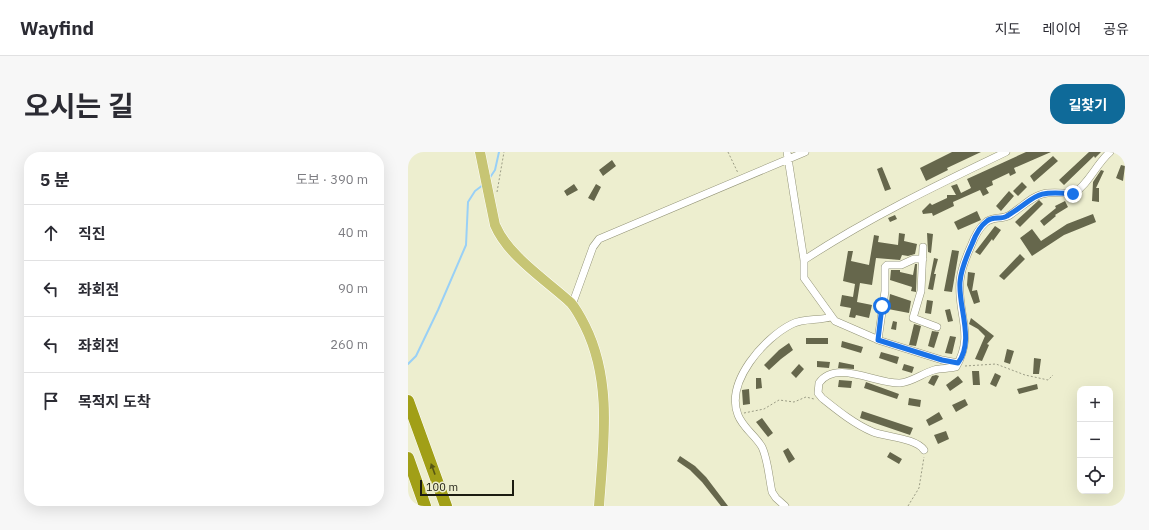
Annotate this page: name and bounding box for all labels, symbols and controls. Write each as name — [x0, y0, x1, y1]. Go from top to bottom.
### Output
text: Wayfind — [20, 16, 94, 40]
text: 지도 — [995, 20, 1021, 38]
text: 레이어 — [1043, 20, 1081, 38]
text: 공유 — [1103, 20, 1129, 38]
button: 길찾기 — [1050, 84, 1125, 124]
text: 오시는 길 — [24, 87, 134, 124]
text: 5 분 — [40, 169, 70, 191]
text: 도보 · 390 m — [296, 171, 368, 188]
route end — [1064, 185, 1082, 203]
icon: ahead — [40, 222, 62, 244]
text: 직진 — [78, 224, 106, 243]
text: 40 m — [338, 224, 368, 241]
icon: left — [40, 278, 62, 300]
text: 좌회전 — [78, 280, 119, 299]
text: 90 m — [338, 280, 368, 297]
route start — [873, 297, 891, 315]
icon: left — [40, 334, 62, 356]
text: 좌회전 — [78, 336, 119, 355]
text: 260 m — [330, 336, 368, 353]
map controls — [1077, 386, 1113, 494]
button: + — [1077, 386, 1113, 422]
icon: arrive — [40, 390, 62, 412]
text: 목적지 도착 — [78, 392, 151, 411]
button: − — [1077, 422, 1113, 458]
button: locate — [1077, 458, 1113, 494]
one-way arrow — [429, 463, 435, 475]
scale bar — [420, 478, 514, 497]
text: 100 m — [426, 480, 458, 494]

